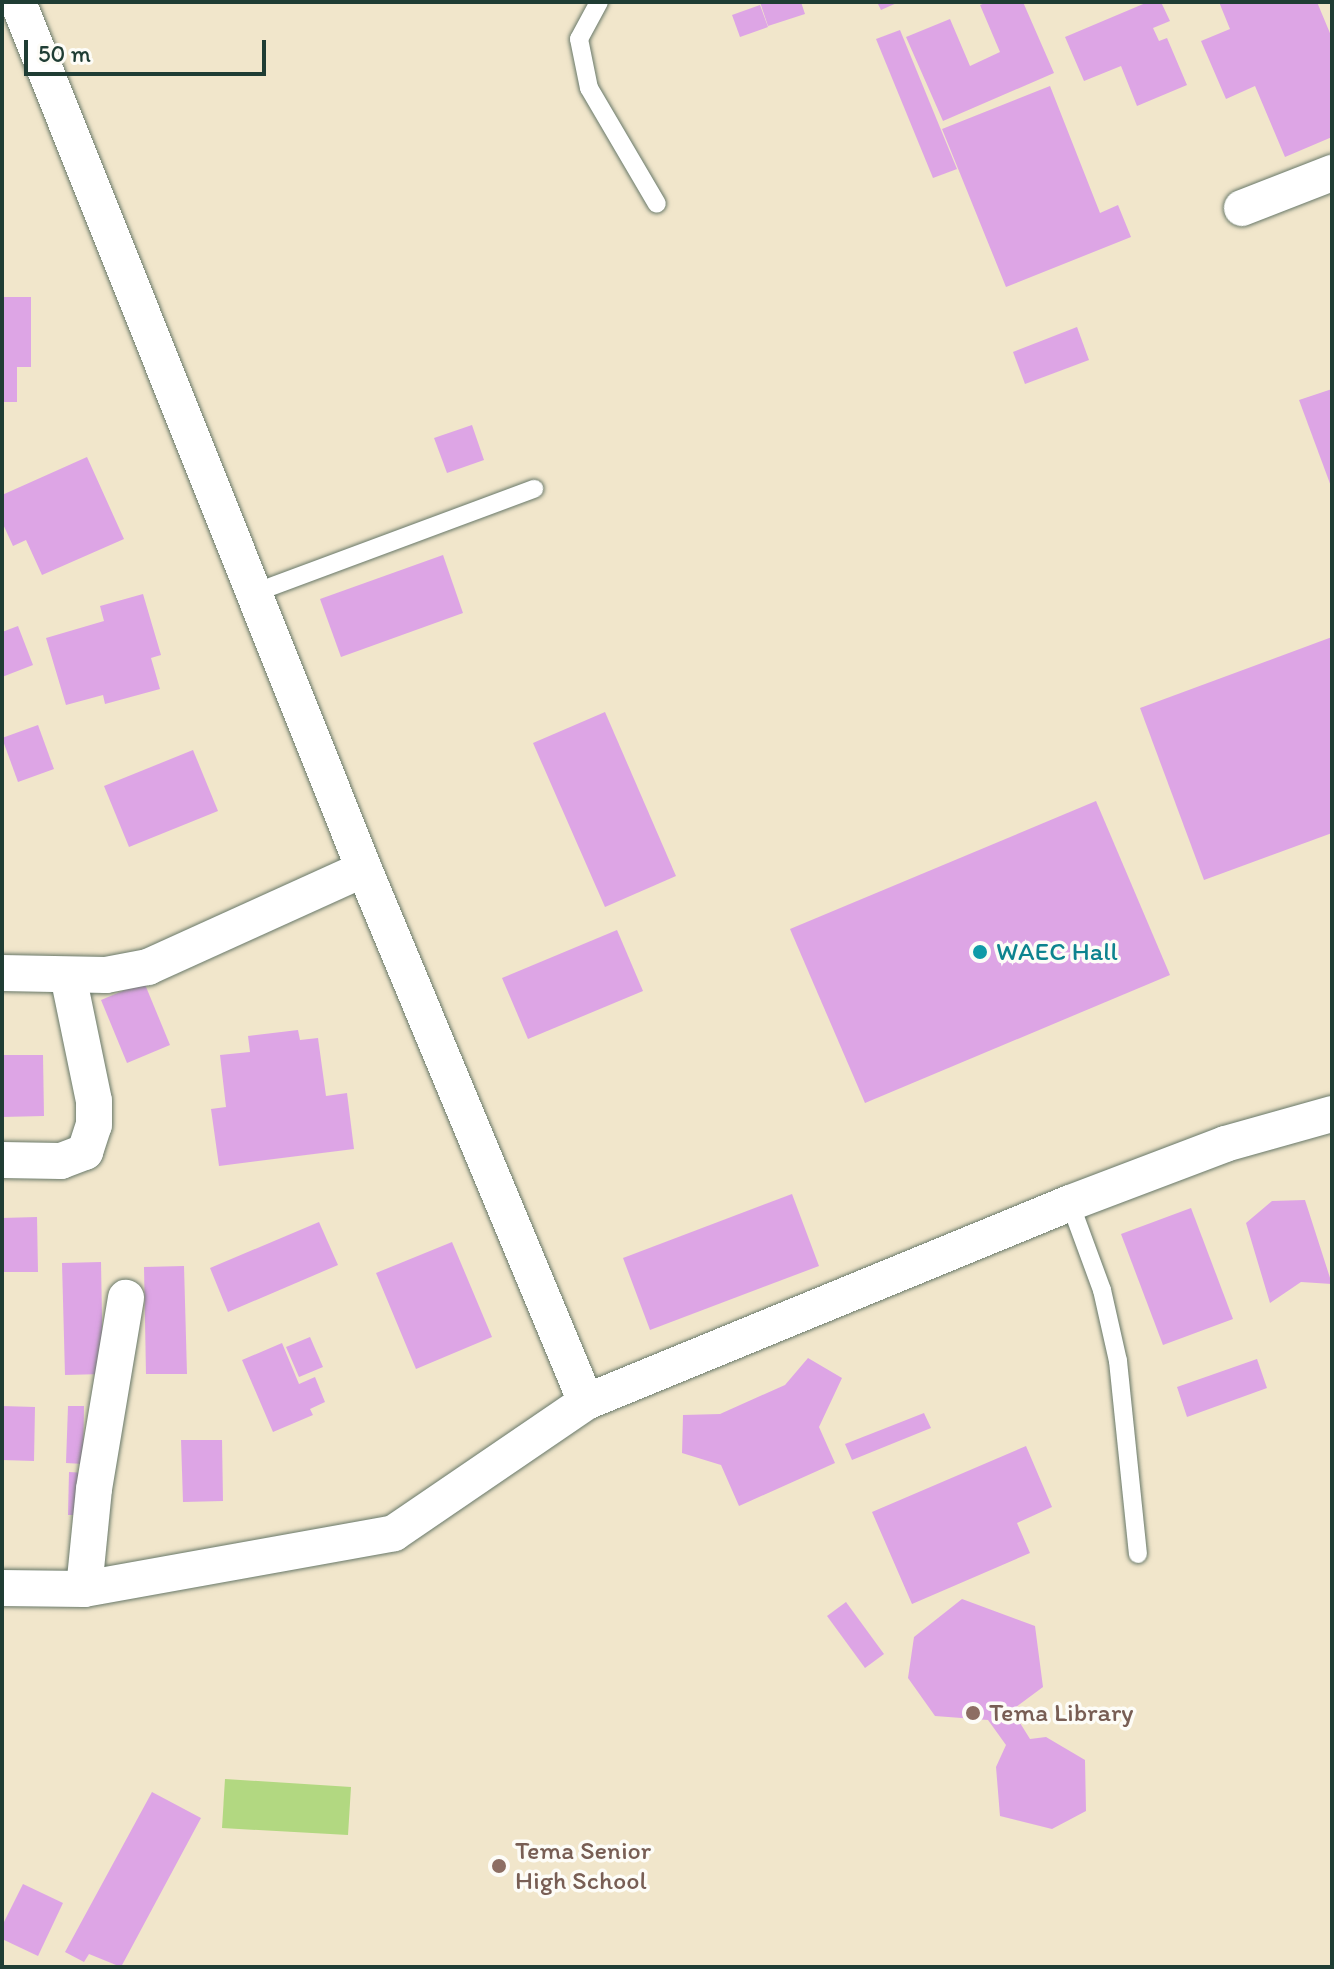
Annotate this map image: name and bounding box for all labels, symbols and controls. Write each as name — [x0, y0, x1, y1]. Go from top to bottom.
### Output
scale bar — [28, 24, 270, 74]
text: 50 m — [38, 39, 91, 68]
place label: WAEC Hall — [996, 936, 1118, 968]
marker: WAEC Hall — [971, 943, 989, 961]
place label: Tema Library — [989, 1697, 1132, 1729]
marker: Tema Library — [964, 1704, 982, 1722]
place label: Tema Senior High School — [515, 1835, 651, 1896]
marker: Tema Senior High School — [490, 1857, 508, 1875]

